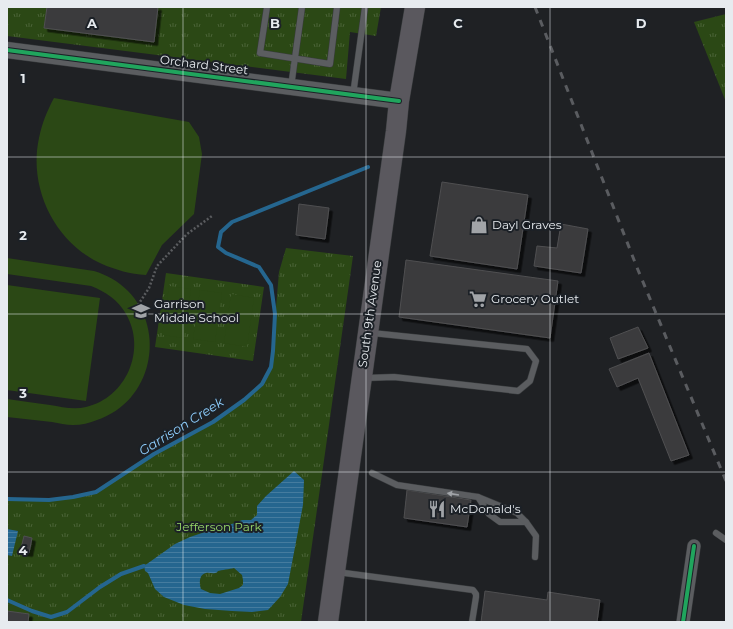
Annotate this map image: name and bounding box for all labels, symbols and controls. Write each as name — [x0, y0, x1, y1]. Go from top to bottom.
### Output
text: A — [86, 15, 98, 31]
text: B — [270, 15, 280, 31]
text: C — [453, 15, 463, 31]
text: D — [636, 15, 647, 31]
street label: Orchard Street — [159, 52, 249, 77]
text: 1 — [20, 70, 26, 86]
shop icon: Dayl Graves — [469, 215, 489, 235]
place label: Dayl Graves — [492, 217, 562, 232]
text: 2 — [19, 227, 27, 243]
street label: South 9th Avenue — [355, 259, 384, 368]
supermarket icon: Grocery Outlet — [468, 289, 488, 309]
place label: Grocery Outlet — [491, 291, 579, 306]
place label: Garrison Middle School — [154, 296, 239, 325]
school or university icon: Garrison Middle School — [131, 301, 151, 321]
text: 3 — [18, 385, 27, 401]
water label: Garrison Creek — [136, 393, 227, 459]
one-way arrow — [447, 490, 459, 496]
restaurant icon: McDonald's — [427, 499, 447, 519]
place label: McDonald's — [450, 501, 521, 516]
park label: Jefferson Park — [175, 519, 263, 534]
text: 4 — [19, 542, 28, 558]

